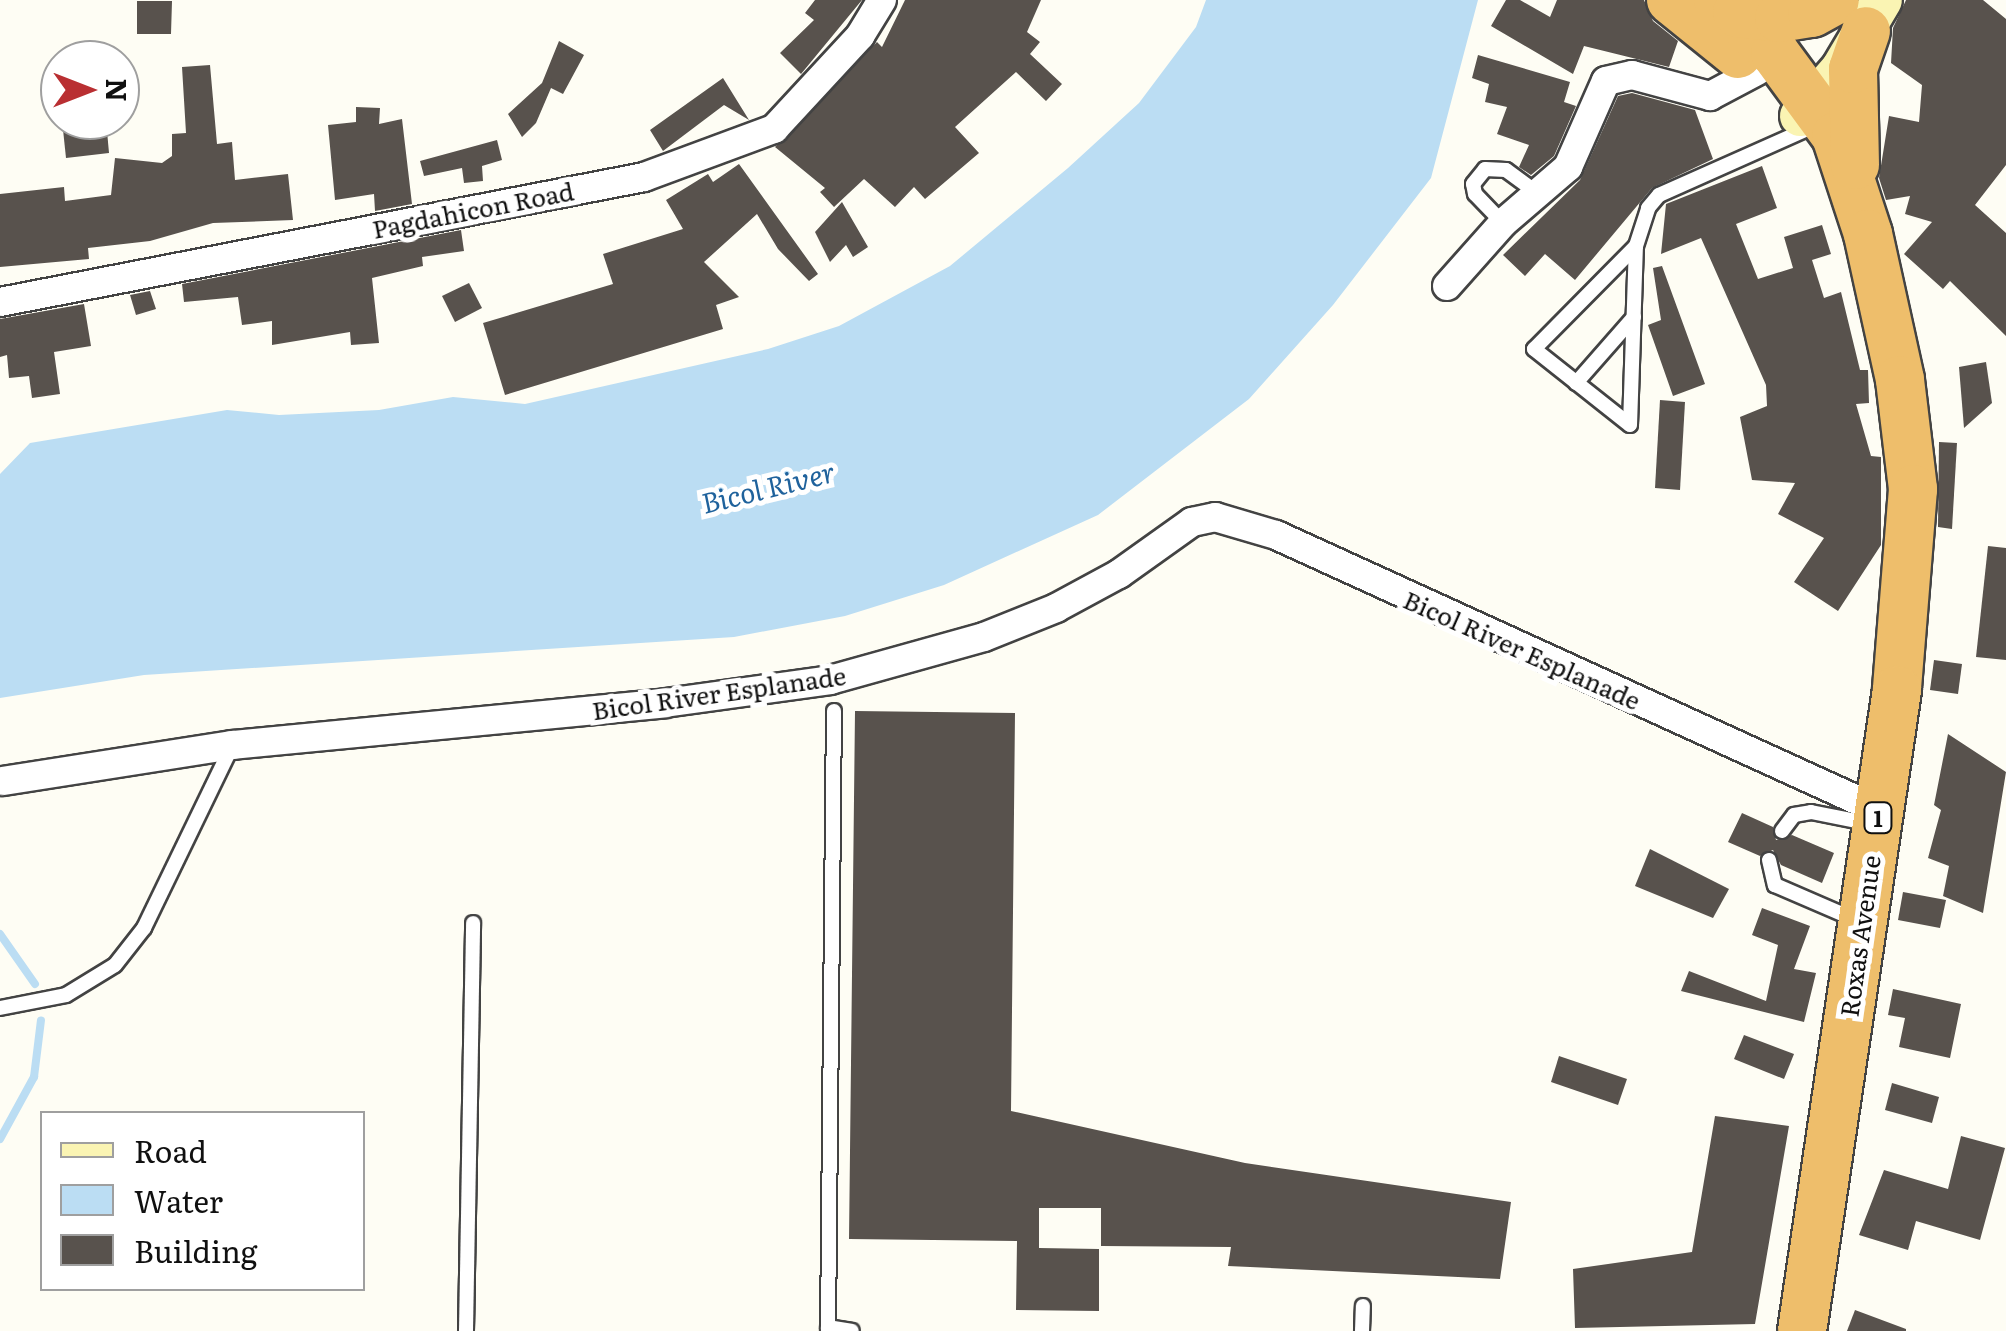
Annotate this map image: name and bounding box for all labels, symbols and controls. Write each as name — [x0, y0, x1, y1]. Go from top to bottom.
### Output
north arrow — [40, 40, 140, 140]
text: N — [97, 78, 139, 102]
street label: Pagdahicon Road — [370, 176, 576, 244]
water label: Bicol River — [698, 453, 838, 519]
street label: Bicol River Esplanade — [1399, 584, 1645, 716]
street label: Bicol River Esplanade — [590, 660, 848, 726]
road number: 1 — [1863, 801, 1893, 835]
street label: Roxas Avenue — [1834, 853, 1886, 1019]
legend — [40, 1111, 365, 1291]
text: Road — [134, 1128, 207, 1172]
text: Water — [134, 1178, 223, 1222]
text: Building — [134, 1228, 258, 1272]

